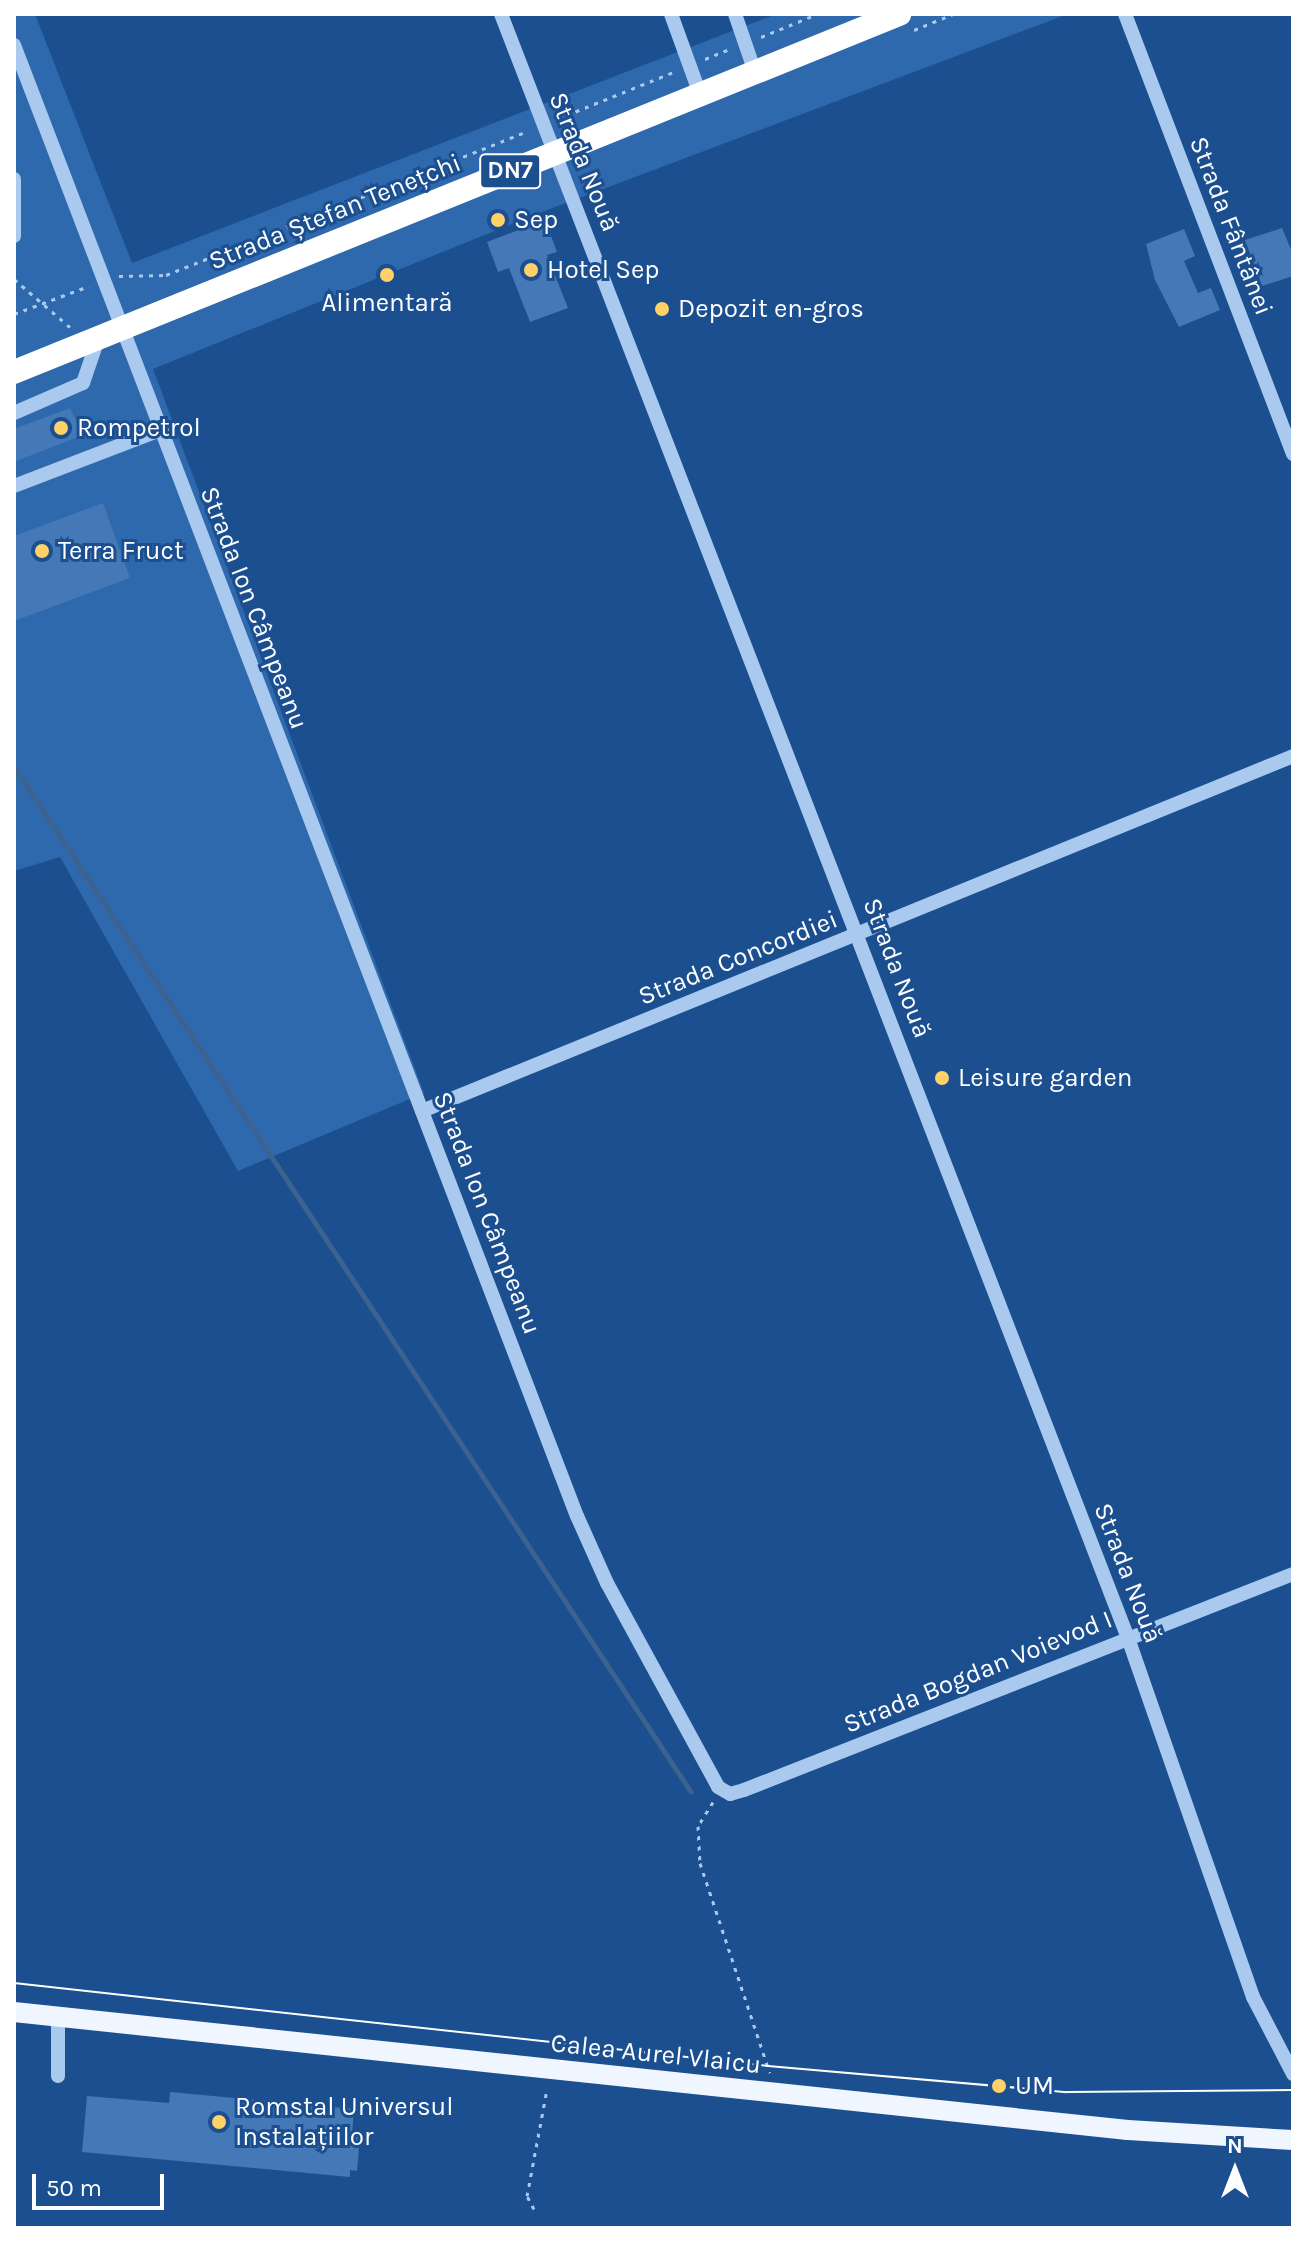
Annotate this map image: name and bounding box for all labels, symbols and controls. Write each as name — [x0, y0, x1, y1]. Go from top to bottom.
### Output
street label: Strada Nouă — [542, 88, 626, 236]
street label: Strada Fântânei — [1183, 132, 1279, 320]
street label: Strada Ștefan Tenețchi — [204, 147, 466, 277]
road number: DN7 — [478, 151, 542, 191]
place label: Sep — [514, 204, 558, 236]
marker: Sep — [489, 211, 507, 229]
place label: Hotel Sep — [547, 254, 659, 286]
marker: Hotel Sep — [522, 261, 540, 279]
marker: Alimentară — [378, 266, 396, 284]
place label: Alimentară — [321, 287, 453, 319]
place label: Depozit en-gros — [678, 293, 864, 325]
marker: Depozit en-gros — [653, 300, 671, 318]
place label: Rompetrol — [77, 412, 201, 444]
marker: Rompetrol — [52, 419, 70, 437]
street label: Strada Ion Câmpeanu — [193, 482, 315, 734]
place label: Terra Fruct — [58, 535, 184, 567]
marker: Terra Fruct — [33, 542, 51, 560]
street label: Strada Nouă — [856, 894, 938, 1042]
street label: Strada Concordiei — [634, 904, 842, 1012]
place label: Leisure garden — [958, 1062, 1132, 1094]
marker: Leisure garden — [933, 1069, 951, 1087]
street label: Strada Ion Câmpeanu — [426, 1087, 548, 1339]
street label: Strada Nouă — [1087, 1499, 1169, 1647]
street label: Strada Bogdan Voievod I — [839, 1604, 1117, 1740]
street label: Calea Aurel Vlaicu — [549, 2027, 763, 2081]
place label: UM — [1015, 2070, 1054, 2102]
marker: UM — [990, 2077, 1008, 2095]
place label: Romstal Universul Instalațiilor — [235, 2091, 454, 2152]
marker: Romstal Universul Instalațiilor — [210, 2113, 228, 2131]
north arrow — [1195, 2130, 1275, 2210]
text: N — [1227, 2133, 1243, 2159]
scale bar — [36, 2158, 168, 2208]
text: 50 m — [46, 2174, 102, 2202]

